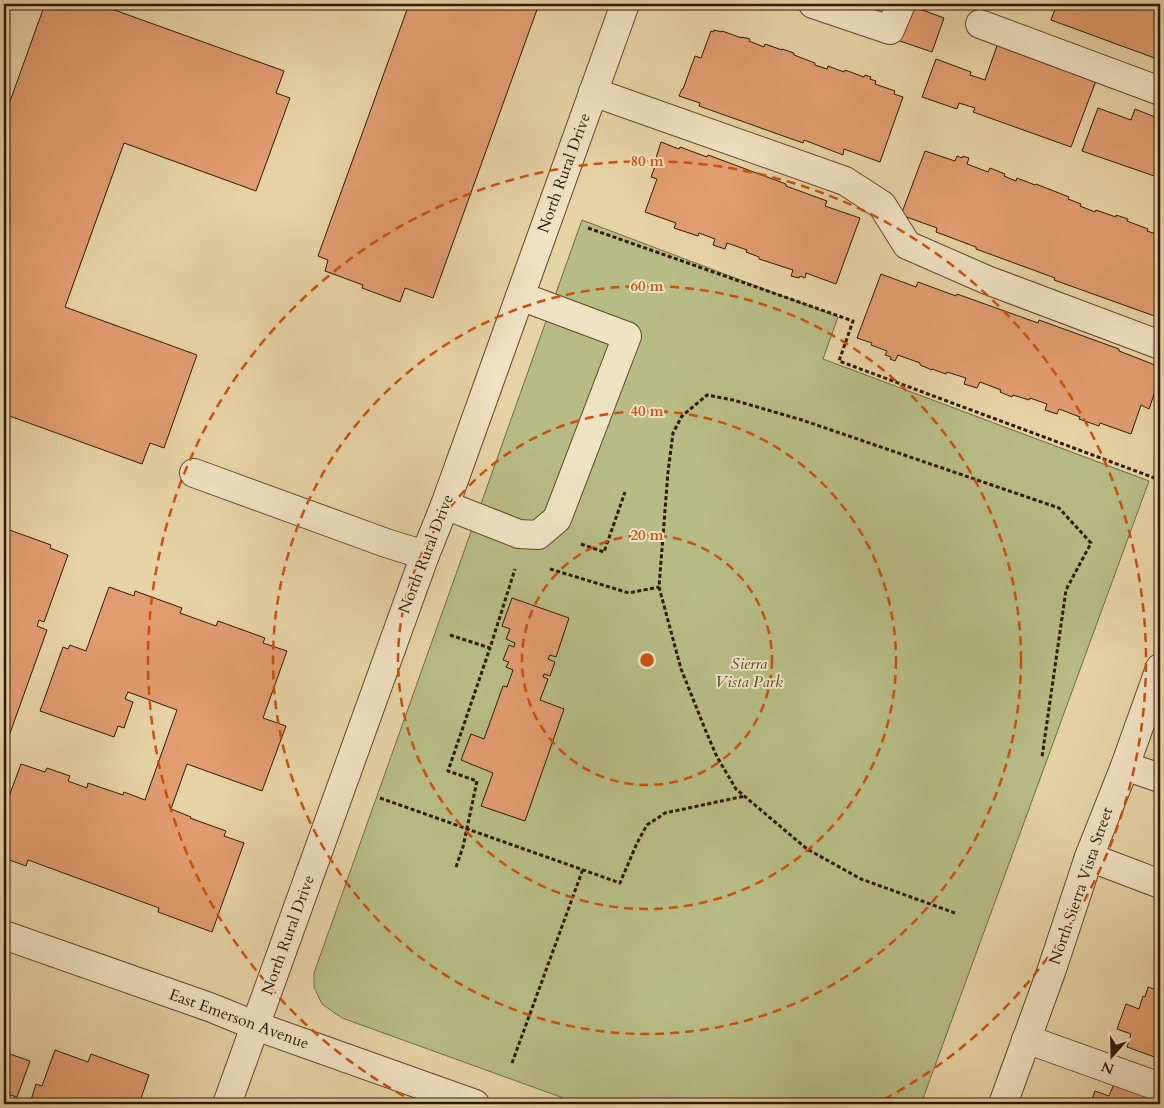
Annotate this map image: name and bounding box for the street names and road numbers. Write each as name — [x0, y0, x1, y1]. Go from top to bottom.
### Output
street label: North Rural Drive — [532, 110, 596, 236]
street label: North Rural Drive — [393, 491, 459, 617]
street label: North Sierra Vista Street — [1044, 804, 1118, 968]
street label: North Rural Drive — [256, 872, 320, 998]
street label: East Emerson Avenue — [166, 983, 312, 1055]

